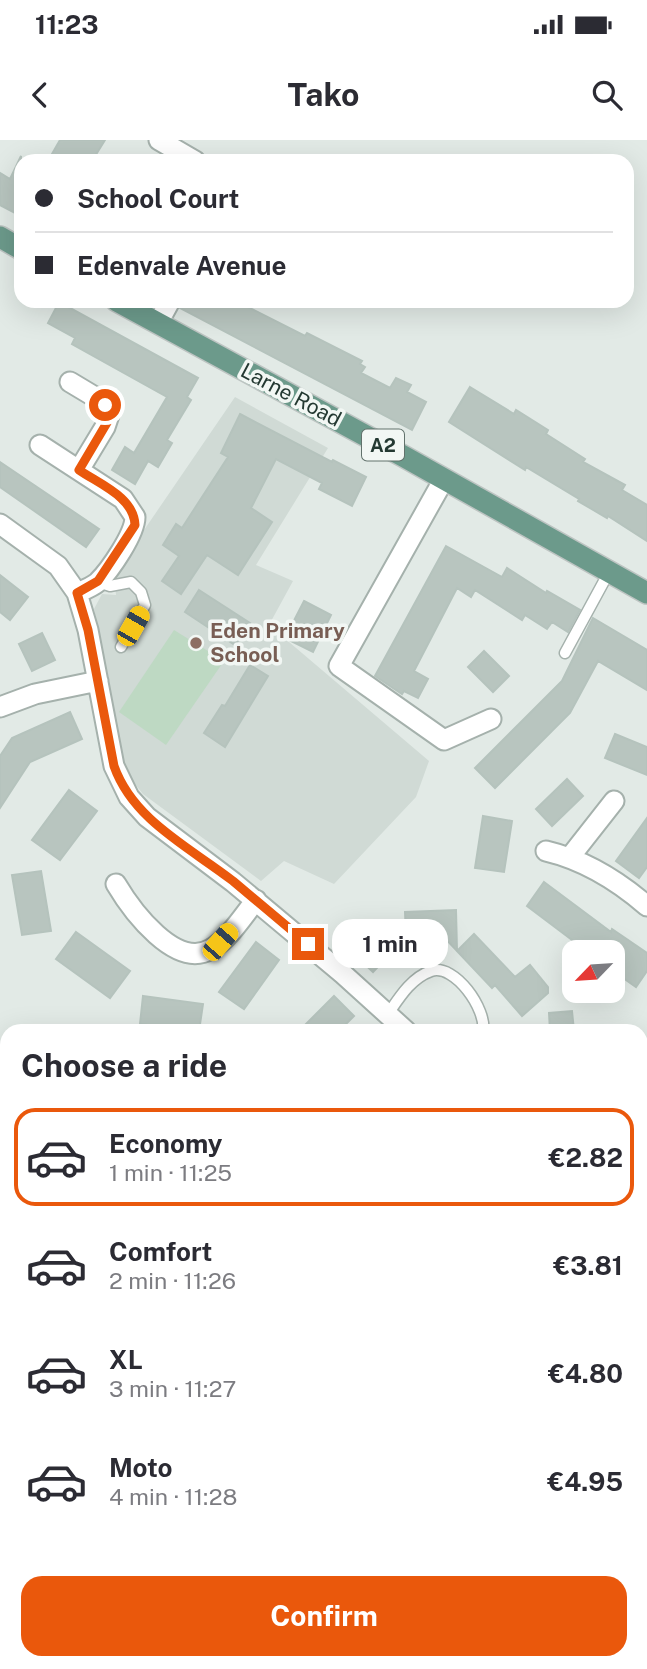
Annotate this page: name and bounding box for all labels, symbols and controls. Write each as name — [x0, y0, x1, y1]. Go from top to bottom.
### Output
text: 11:23 — [35, 9, 99, 40]
icon: back — [21, 76, 59, 114]
text: Tako — [288, 76, 360, 113]
icon: search — [588, 76, 626, 114]
text: School Court — [77, 183, 239, 214]
text: Edenvale Avenue — [77, 250, 287, 281]
street label: Larne Road — [237, 358, 346, 431]
route start — [89, 389, 121, 421]
road number: A2 — [362, 430, 404, 460]
car — [114, 603, 153, 649]
place label: Eden Primary School — [210, 618, 345, 667]
marker: Eden Primary School — [188, 635, 204, 651]
car — [199, 919, 242, 965]
callout: 1 min — [332, 920, 448, 968]
route end — [292, 928, 324, 960]
text: 1 min — [362, 930, 418, 957]
north arrow — [562, 940, 625, 1003]
map controls — [562, 940, 625, 1003]
text: Choose a ride — [21, 1047, 227, 1084]
icon: car — [25, 1126, 88, 1189]
text: Economy — [109, 1128, 222, 1159]
text: €2.82 — [549, 1142, 623, 1173]
text: 1 min · 11:25 — [109, 1159, 232, 1186]
icon: car — [25, 1234, 88, 1297]
text: Comfort — [109, 1236, 212, 1267]
text: €3.81 — [553, 1250, 623, 1281]
text: 2 min · 11:26 — [109, 1267, 236, 1294]
icon: car — [25, 1342, 88, 1405]
text: XL — [109, 1344, 143, 1375]
text: €4.80 — [548, 1358, 623, 1389]
text: 3 min · 11:27 — [109, 1375, 236, 1402]
icon: car — [25, 1450, 88, 1513]
text: Moto — [109, 1452, 172, 1483]
text: €4.95 — [547, 1466, 623, 1497]
text: 4 min · 11:28 — [109, 1483, 237, 1510]
button: Confirm — [21, 1576, 627, 1656]

